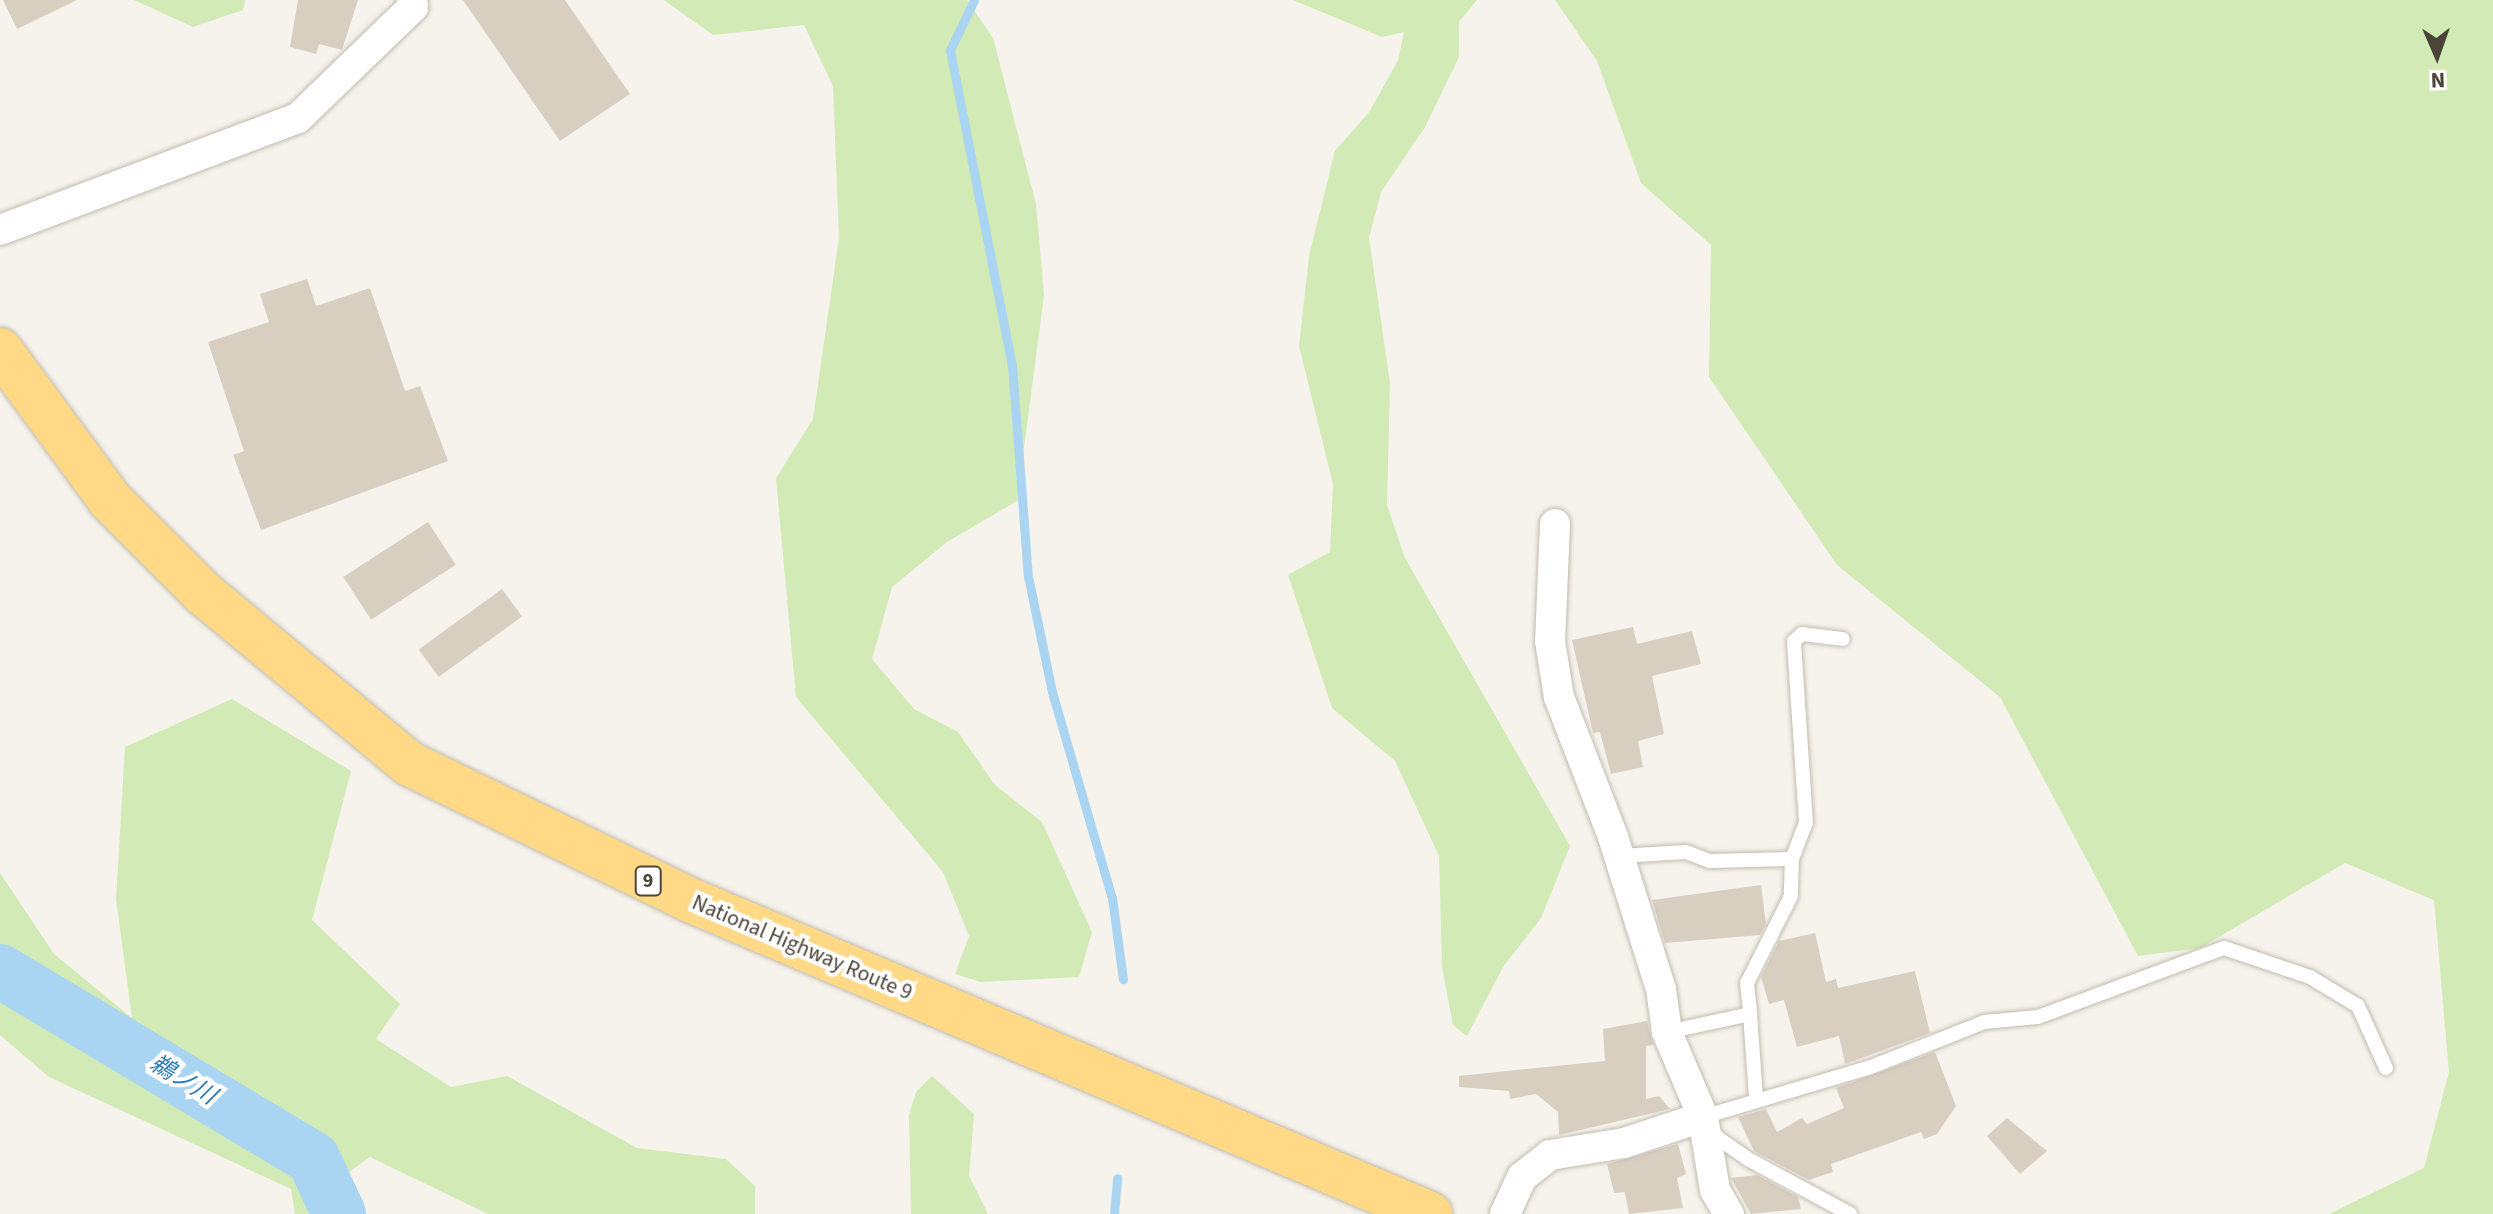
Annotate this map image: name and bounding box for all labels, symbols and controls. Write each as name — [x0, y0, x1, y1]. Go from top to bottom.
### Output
north arrow — [2397, 16, 2477, 96]
text: N — [2430, 64, 2446, 96]
road number: 9 — [634, 865, 662, 897]
street label: National Highway Route 9 — [688, 890, 916, 1006]
water label: 鵜ノ川 — [145, 1049, 221, 1111]

